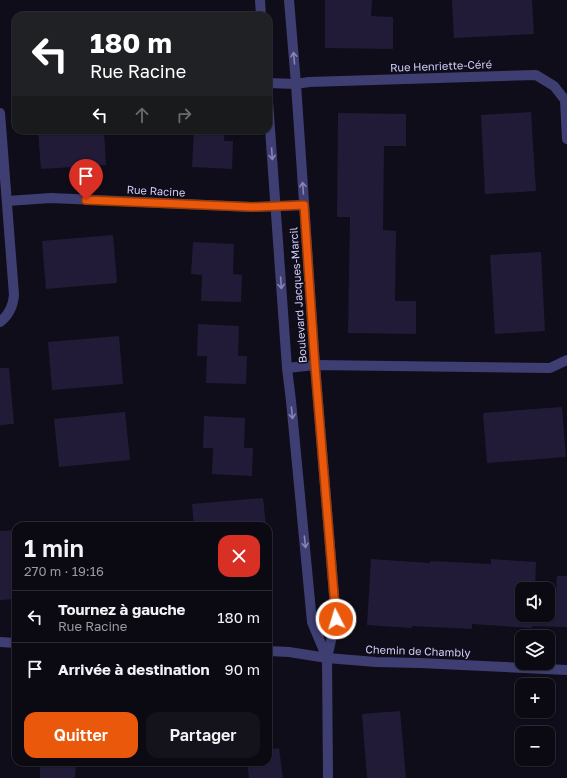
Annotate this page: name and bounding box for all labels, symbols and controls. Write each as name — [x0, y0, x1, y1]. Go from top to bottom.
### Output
text: 180 m — [90, 26, 172, 59]
icon: left — [24, 28, 76, 80]
one-way arrow — [291, 52, 298, 65]
street label: Rue Henriette-Céré — [390, 57, 492, 74]
text: Rue Racine — [90, 60, 186, 82]
icon: left — [89, 104, 111, 126]
icon: ahead — [131, 104, 153, 126]
icon: right — [173, 104, 195, 126]
one-way arrow — [268, 147, 276, 160]
pin — [69, 159, 103, 200]
icon: arrive — [75, 165, 97, 187]
street label: Rue Racine — [126, 182, 186, 199]
one-way arrow — [299, 182, 306, 195]
street label: Boulevard Jacques-Marcil — [286, 226, 309, 364]
one-way arrow — [278, 276, 285, 289]
one-way arrow — [288, 406, 296, 419]
text: 1 min — [24, 533, 84, 562]
button: close — [218, 535, 260, 577]
one-way arrow — [301, 535, 308, 548]
text: 270 m · 19:16 — [24, 563, 104, 579]
map controls — [515, 582, 555, 766]
button: sound — [515, 582, 555, 622]
position arrow — [315, 598, 357, 640]
text: Tournez à gauche — [58, 600, 185, 618]
icon: left — [24, 606, 46, 628]
text: 180 m — [217, 608, 260, 626]
text: Rue Racine — [58, 618, 127, 634]
button: layers — [515, 630, 555, 670]
street label: Chemin de Chambly — [365, 642, 471, 659]
icon: arrive — [24, 658, 46, 680]
text: Arrivée à destination — [58, 660, 210, 678]
text: 90 m — [225, 660, 260, 678]
button: + — [515, 678, 555, 718]
button: Quitter — [24, 712, 138, 758]
button: Partager — [146, 712, 260, 758]
button: − — [515, 726, 555, 766]

